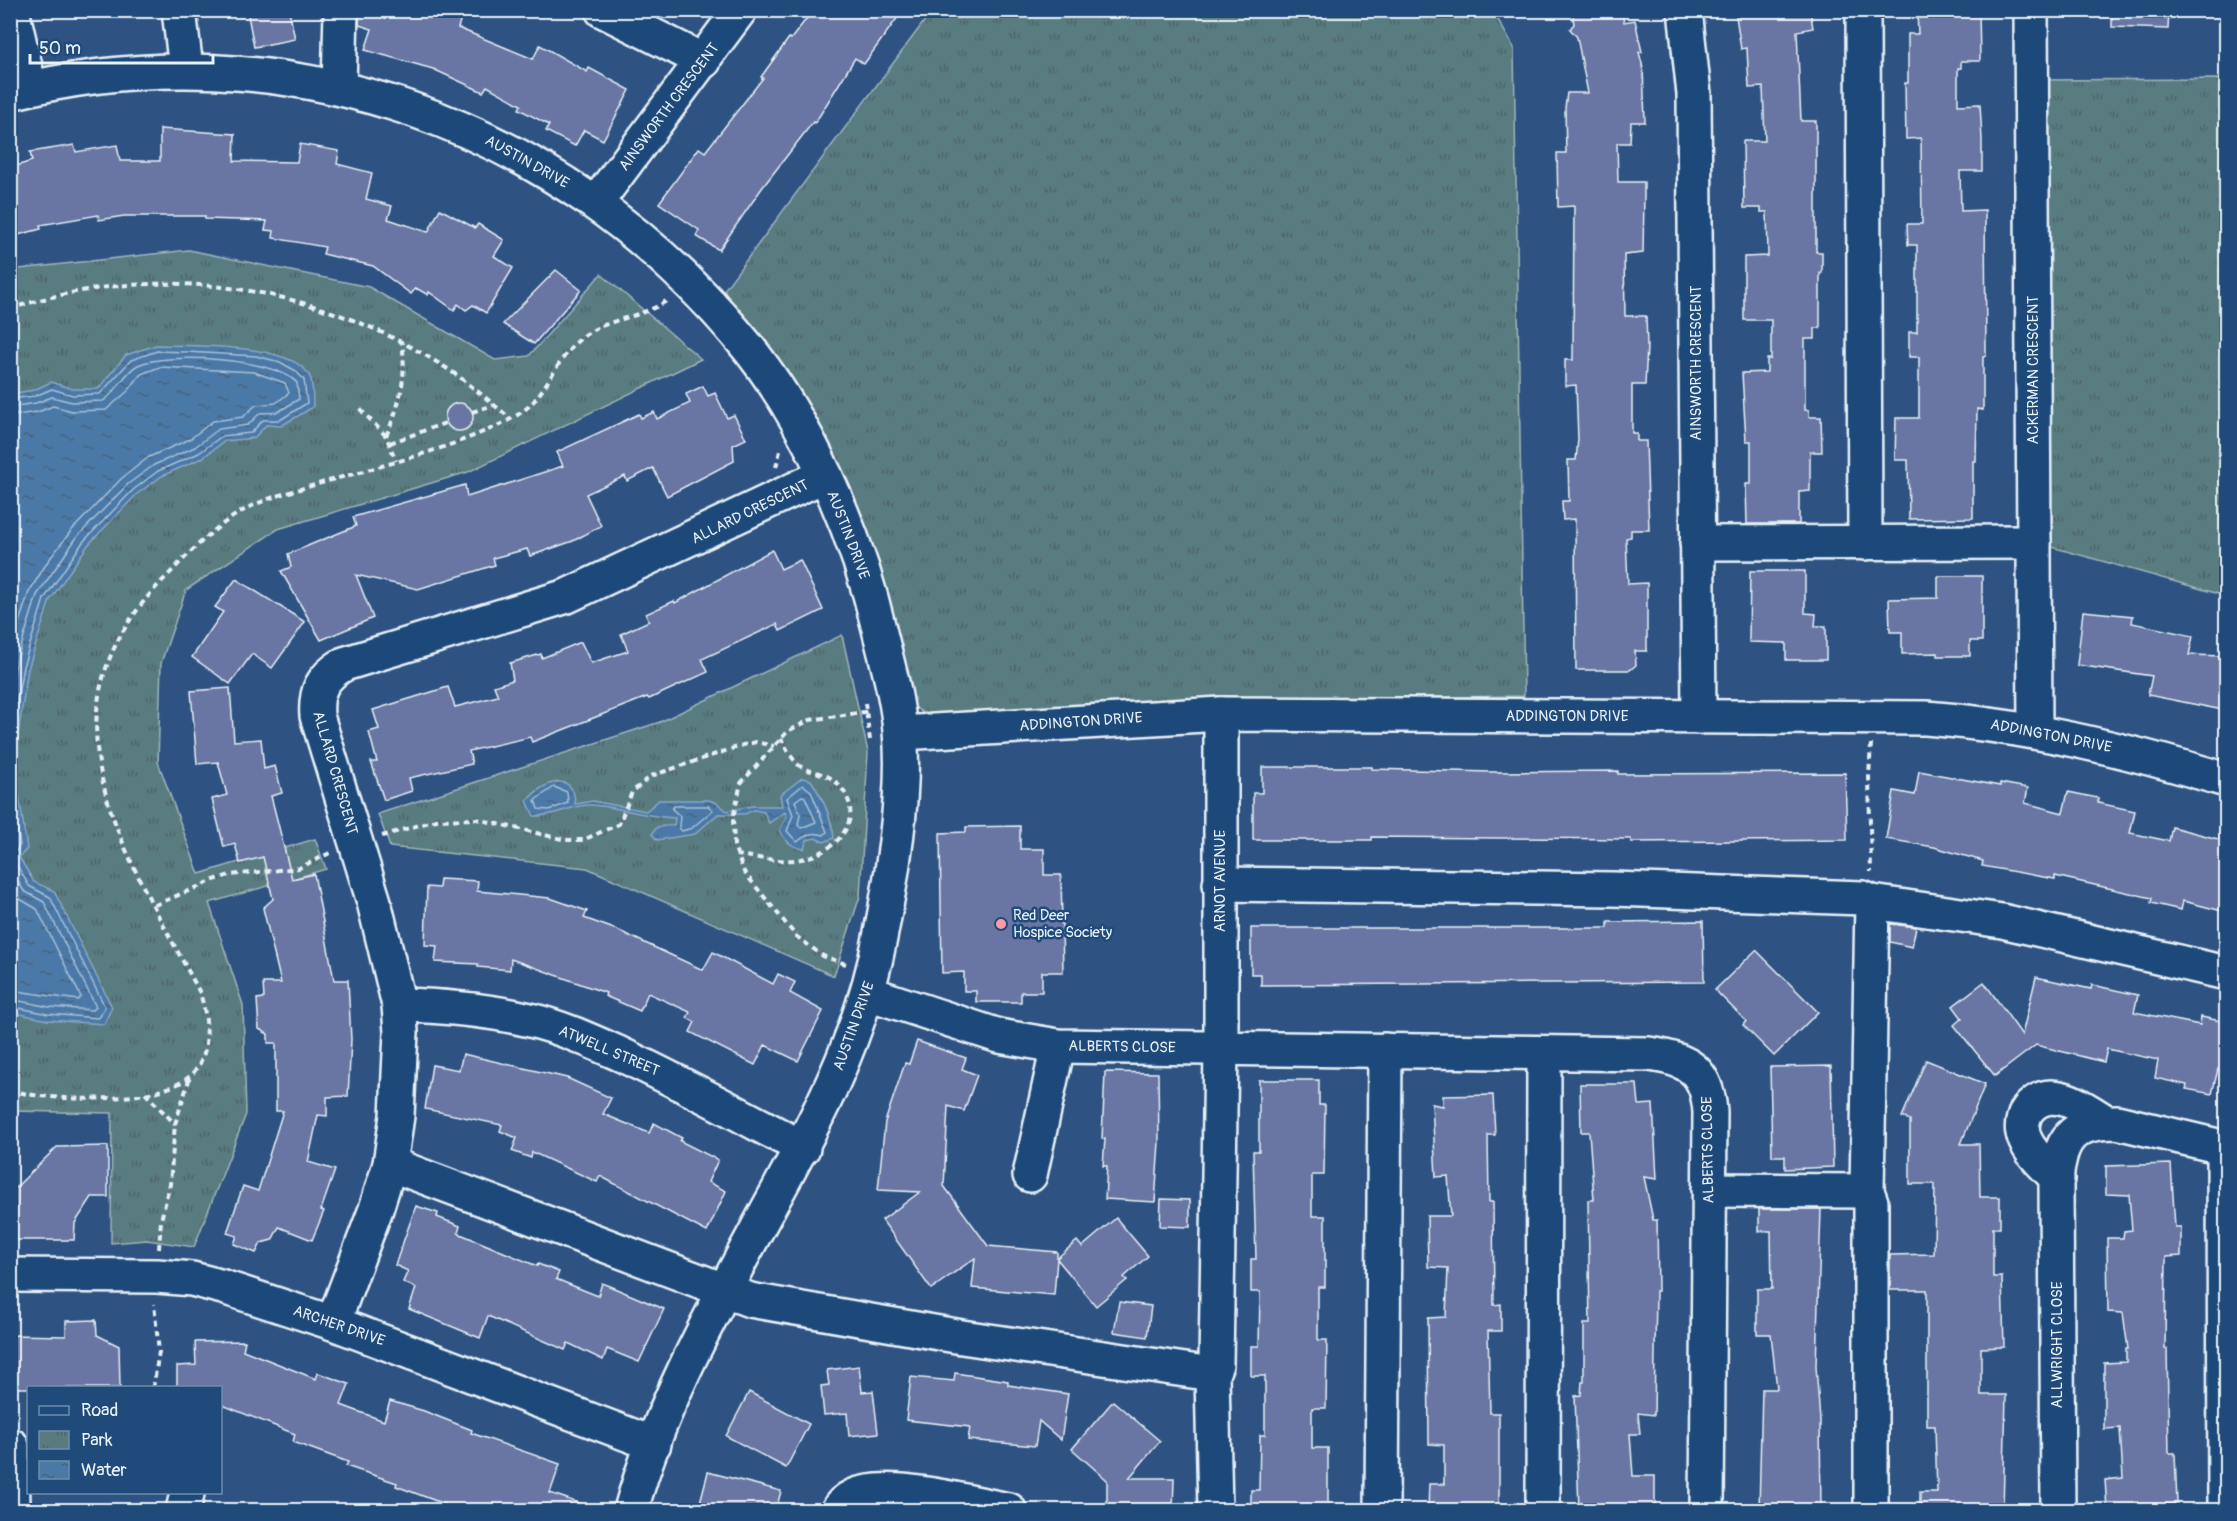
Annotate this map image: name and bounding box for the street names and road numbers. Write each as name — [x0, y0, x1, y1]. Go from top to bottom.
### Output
street label: AINSWORTH CRESCENT — [615, 39, 723, 175]
street label: AUSTIN DRIVE — [482, 131, 573, 193]
street label: AINSWORTH CRESCENT — [1687, 285, 1706, 441]
street label: ACKERMAN CRESCENT — [2024, 296, 2043, 444]
street label: ALLARD CRESCENT — [688, 475, 812, 549]
street label: AUSTIN DRIVE — [822, 488, 874, 582]
street label: ADDINGTON DRIVE — [1505, 707, 1629, 726]
street label: ADDINGTON DRIVE — [1019, 708, 1143, 736]
street label: ALLARD CRESCENT — [308, 709, 362, 837]
street label: ADDINGTON DRIVE — [1989, 715, 2113, 757]
street label: ARNOT AVENUE — [1211, 830, 1230, 932]
street label: AUSTIN DRIVE — [829, 979, 879, 1073]
street label: ATWELL STREET — [556, 1021, 662, 1081]
street label: ALBERTS CLOSE — [1068, 1037, 1176, 1057]
street label: ALBERTS CLOSE — [1698, 1096, 1718, 1204]
street label: ALLWRIGHT CLOSE — [2048, 1281, 2067, 1408]
street label: ARCHER DRIVE — [291, 1301, 388, 1351]

